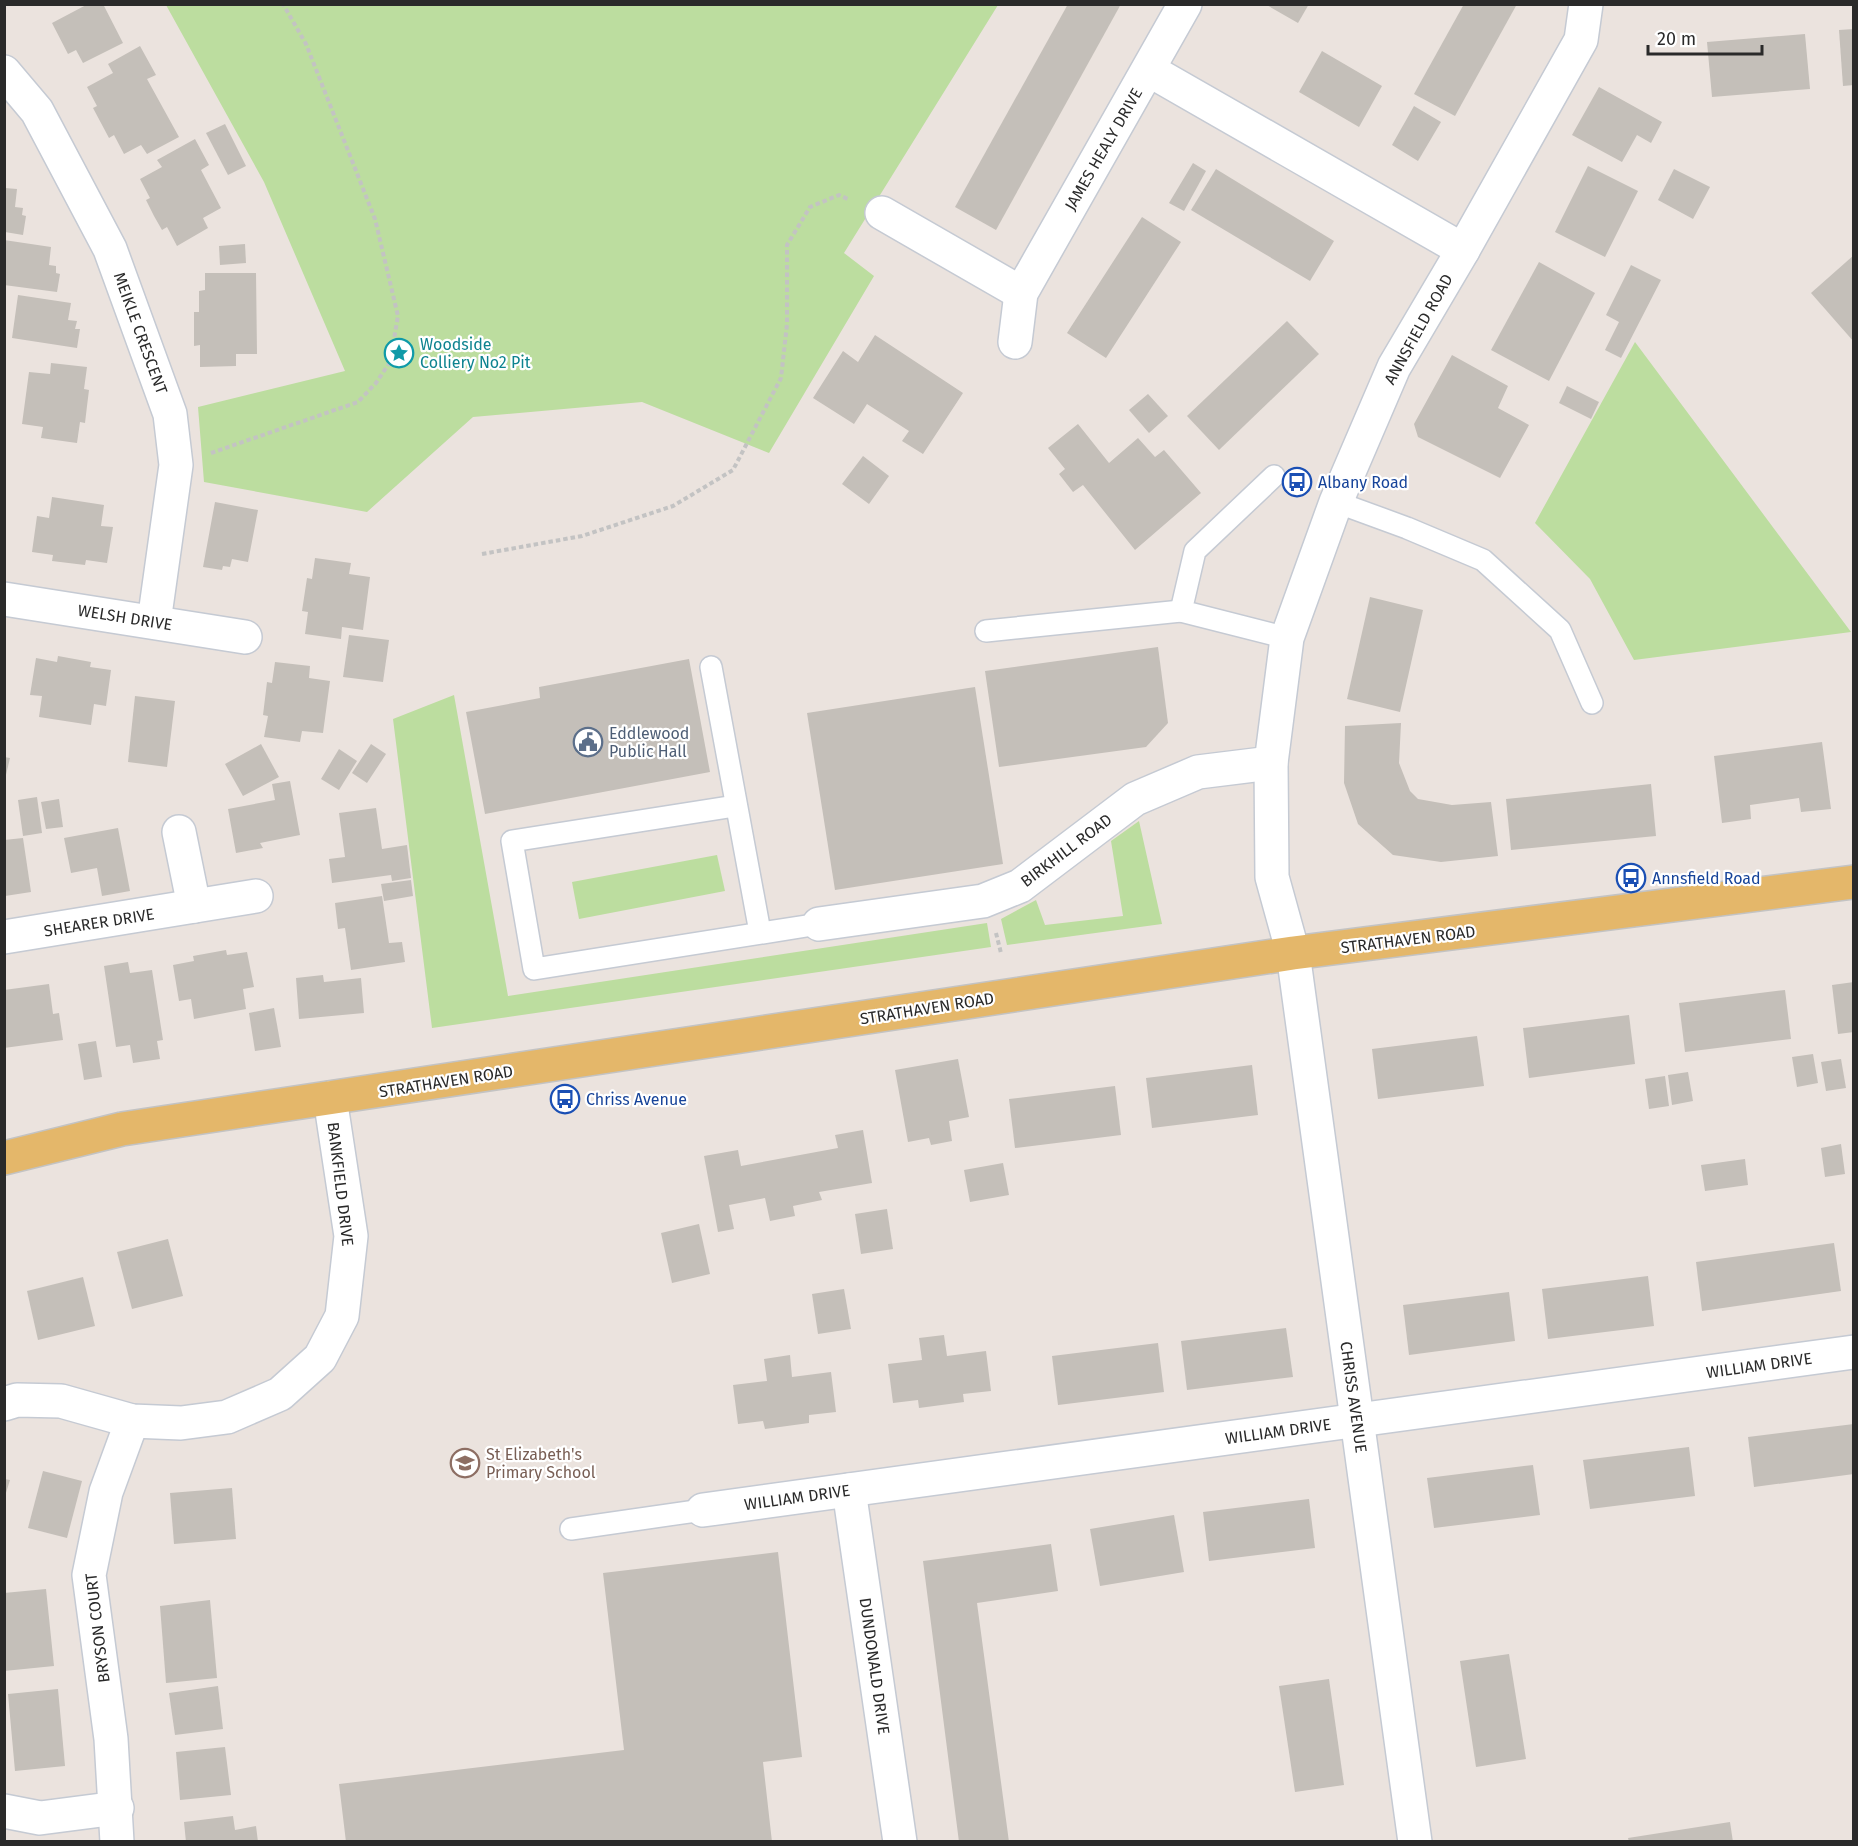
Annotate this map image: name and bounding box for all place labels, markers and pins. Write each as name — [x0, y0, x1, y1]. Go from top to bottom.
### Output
place label: Woodside Colliery No2 Pit — [420, 335, 531, 372]
place icon: Woodside Colliery No2 Pit — [383, 337, 415, 369]
bus stop icon: Albany Road — [1281, 466, 1313, 498]
place label: Albany Road — [1318, 473, 1408, 492]
place label: Eddlewood Public Hall — [609, 724, 689, 761]
public building icon: Eddlewood Public Hall — [572, 726, 604, 758]
bus stop icon: Annsfield Road — [1615, 862, 1647, 894]
place label: Annsfield Road — [1652, 869, 1761, 888]
bus stop icon: Chriss Avenue — [549, 1083, 581, 1115]
place label: Chriss Avenue — [586, 1090, 687, 1109]
place label: St Elizabeth's Primary School — [486, 1445, 596, 1482]
school or university icon: St Elizabeth's Primary School — [449, 1447, 481, 1479]

